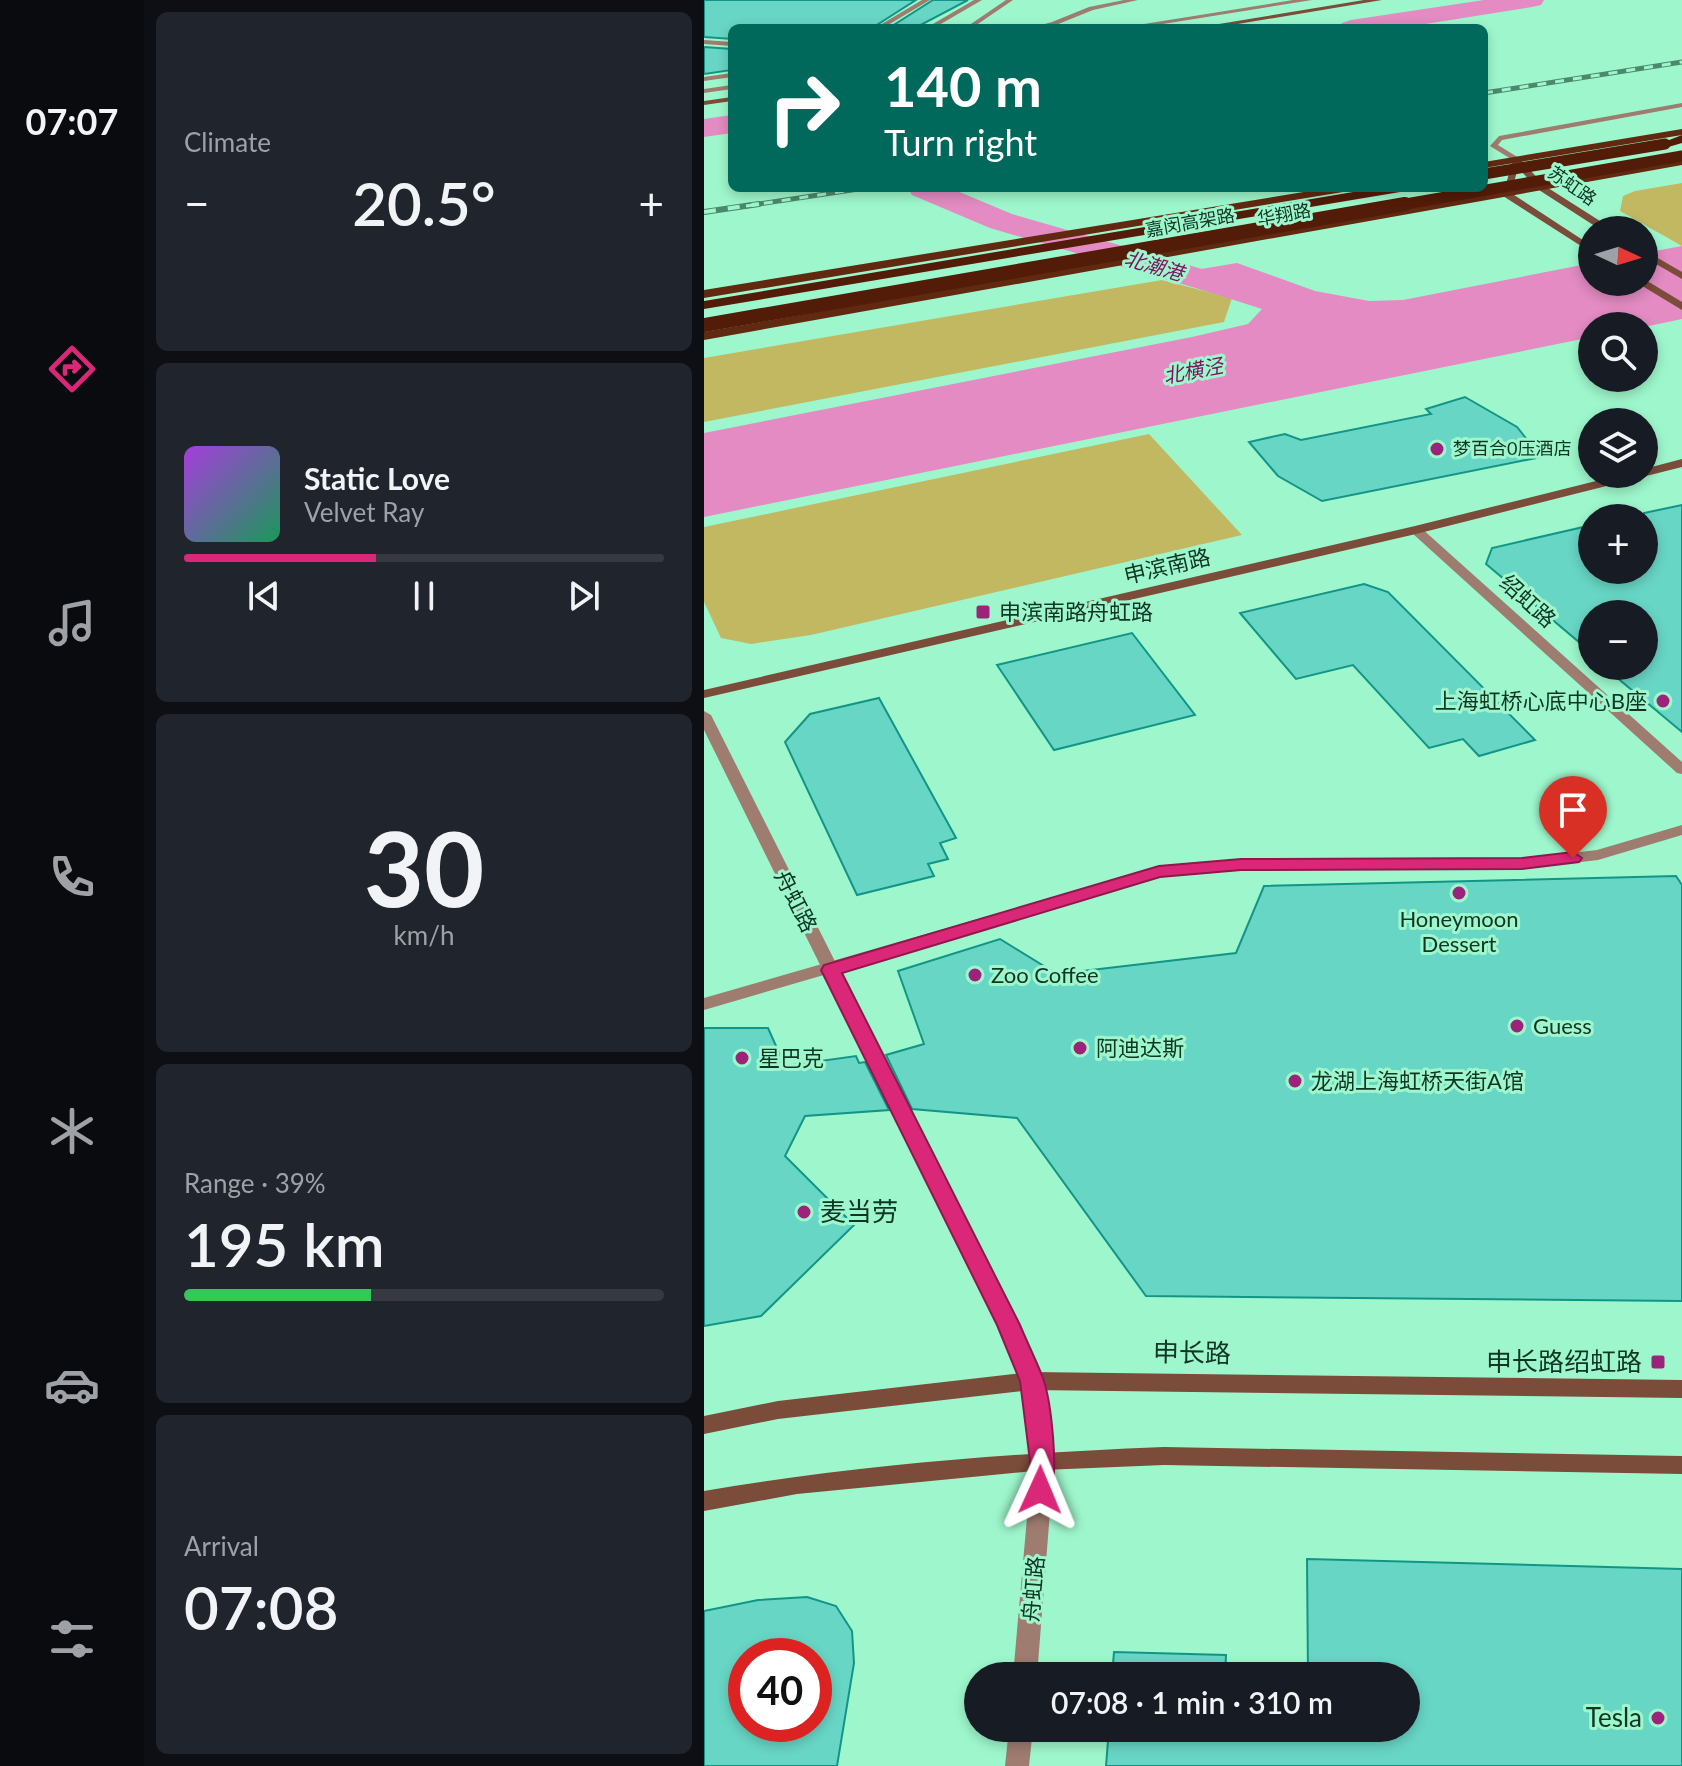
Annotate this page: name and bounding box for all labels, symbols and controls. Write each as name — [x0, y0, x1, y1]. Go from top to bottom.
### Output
text: 140 m — [884, 52, 1042, 119]
icon: right — [752, 56, 856, 160]
text: 07:07 — [26, 99, 118, 143]
text: Turn right — [884, 120, 1037, 164]
text: Climate — [184, 126, 271, 158]
street label: 苏虹路 — [1544, 161, 1601, 210]
text: 20.5° — [352, 167, 496, 239]
text: − — [184, 177, 210, 229]
text: + — [638, 177, 664, 229]
street label: 华翔路 — [1255, 198, 1312, 230]
street label: 嘉闵高架路 — [1144, 203, 1236, 241]
north arrow — [1578, 216, 1658, 296]
map controls — [1578, 216, 1658, 680]
water label: 北潮港 — [1122, 245, 1189, 286]
button: search — [1578, 312, 1658, 392]
icon: directions — [44, 341, 100, 397]
water label: 北横泾 — [1161, 352, 1227, 388]
button: layers — [1578, 408, 1658, 488]
place label: 梦百合0压酒店 — [1453, 437, 1571, 459]
marker: 梦百合0压酒店 — [1428, 440, 1446, 458]
text: Static Love — [304, 460, 450, 496]
text: Velvet Ray — [304, 496, 424, 528]
button: + — [1578, 504, 1658, 584]
street label: 申滨南路 — [1121, 542, 1213, 589]
street label: 绍虹路 — [1495, 569, 1562, 633]
icon: previous — [242, 574, 286, 618]
icon: pause — [402, 574, 446, 618]
icon: next — [562, 574, 606, 618]
icon: music — [44, 595, 100, 651]
place label: 申滨南路舟虹路 — [999, 598, 1153, 625]
button: − — [1578, 600, 1658, 680]
marker: 申滨南路舟虹路 — [974, 603, 992, 621]
place label: 上海虹桥心底中心B座 — [1435, 687, 1647, 714]
marker: 上海虹桥心底中心B座 — [1654, 692, 1672, 710]
pin — [1539, 776, 1607, 858]
icon: arrive — [1551, 788, 1595, 832]
text: 30 — [364, 804, 484, 929]
icon: phone — [44, 849, 100, 905]
street label: 舟虹路 — [769, 865, 823, 936]
marker: Honeymoon Dessert — [1450, 884, 1468, 902]
place label: Honeymoon Dessert — [1399, 905, 1519, 957]
text: km/h — [394, 919, 454, 951]
place label: Zoo Coffee — [991, 961, 1099, 988]
marker: Zoo Coffee — [966, 966, 984, 984]
place label: Guess — [1533, 1012, 1592, 1039]
marker: Guess — [1508, 1017, 1526, 1035]
place label: 阿迪达斯 — [1096, 1034, 1184, 1061]
marker: 阿迪达斯 — [1071, 1039, 1089, 1057]
place label: 星巴克 — [758, 1044, 824, 1071]
marker: 星巴克 — [733, 1049, 751, 1067]
place label: 龙湖上海虹桥天街A馆 — [1311, 1067, 1524, 1094]
marker: 龙湖上海虹桥天街A馆 — [1286, 1072, 1304, 1090]
icon: climate — [44, 1103, 100, 1159]
text: Range · 39% — [184, 1167, 326, 1199]
place label: 麦当劳 — [820, 1195, 898, 1227]
marker: 麦当劳 — [795, 1203, 813, 1221]
text: 195 km — [184, 1208, 385, 1280]
street label: 申长路 — [1153, 1335, 1231, 1369]
place label: 申长路绍虹路 — [1486, 1345, 1642, 1377]
marker: 申长路绍虹路 — [1649, 1353, 1667, 1371]
icon: car — [44, 1357, 100, 1413]
position arrow — [998, 1448, 1082, 1532]
text: Arrival — [184, 1530, 259, 1562]
street label: 舟虹路 — [1016, 1555, 1049, 1623]
text: 07:08 — [184, 1571, 338, 1643]
icon: filters — [44, 1611, 100, 1667]
speed limit sign: 40 — [728, 1638, 832, 1742]
text: 07:08 · 1 min · 310 m — [1051, 1684, 1333, 1720]
place label: Tesla — [1586, 1701, 1642, 1733]
marker: Tesla — [1649, 1709, 1667, 1727]

